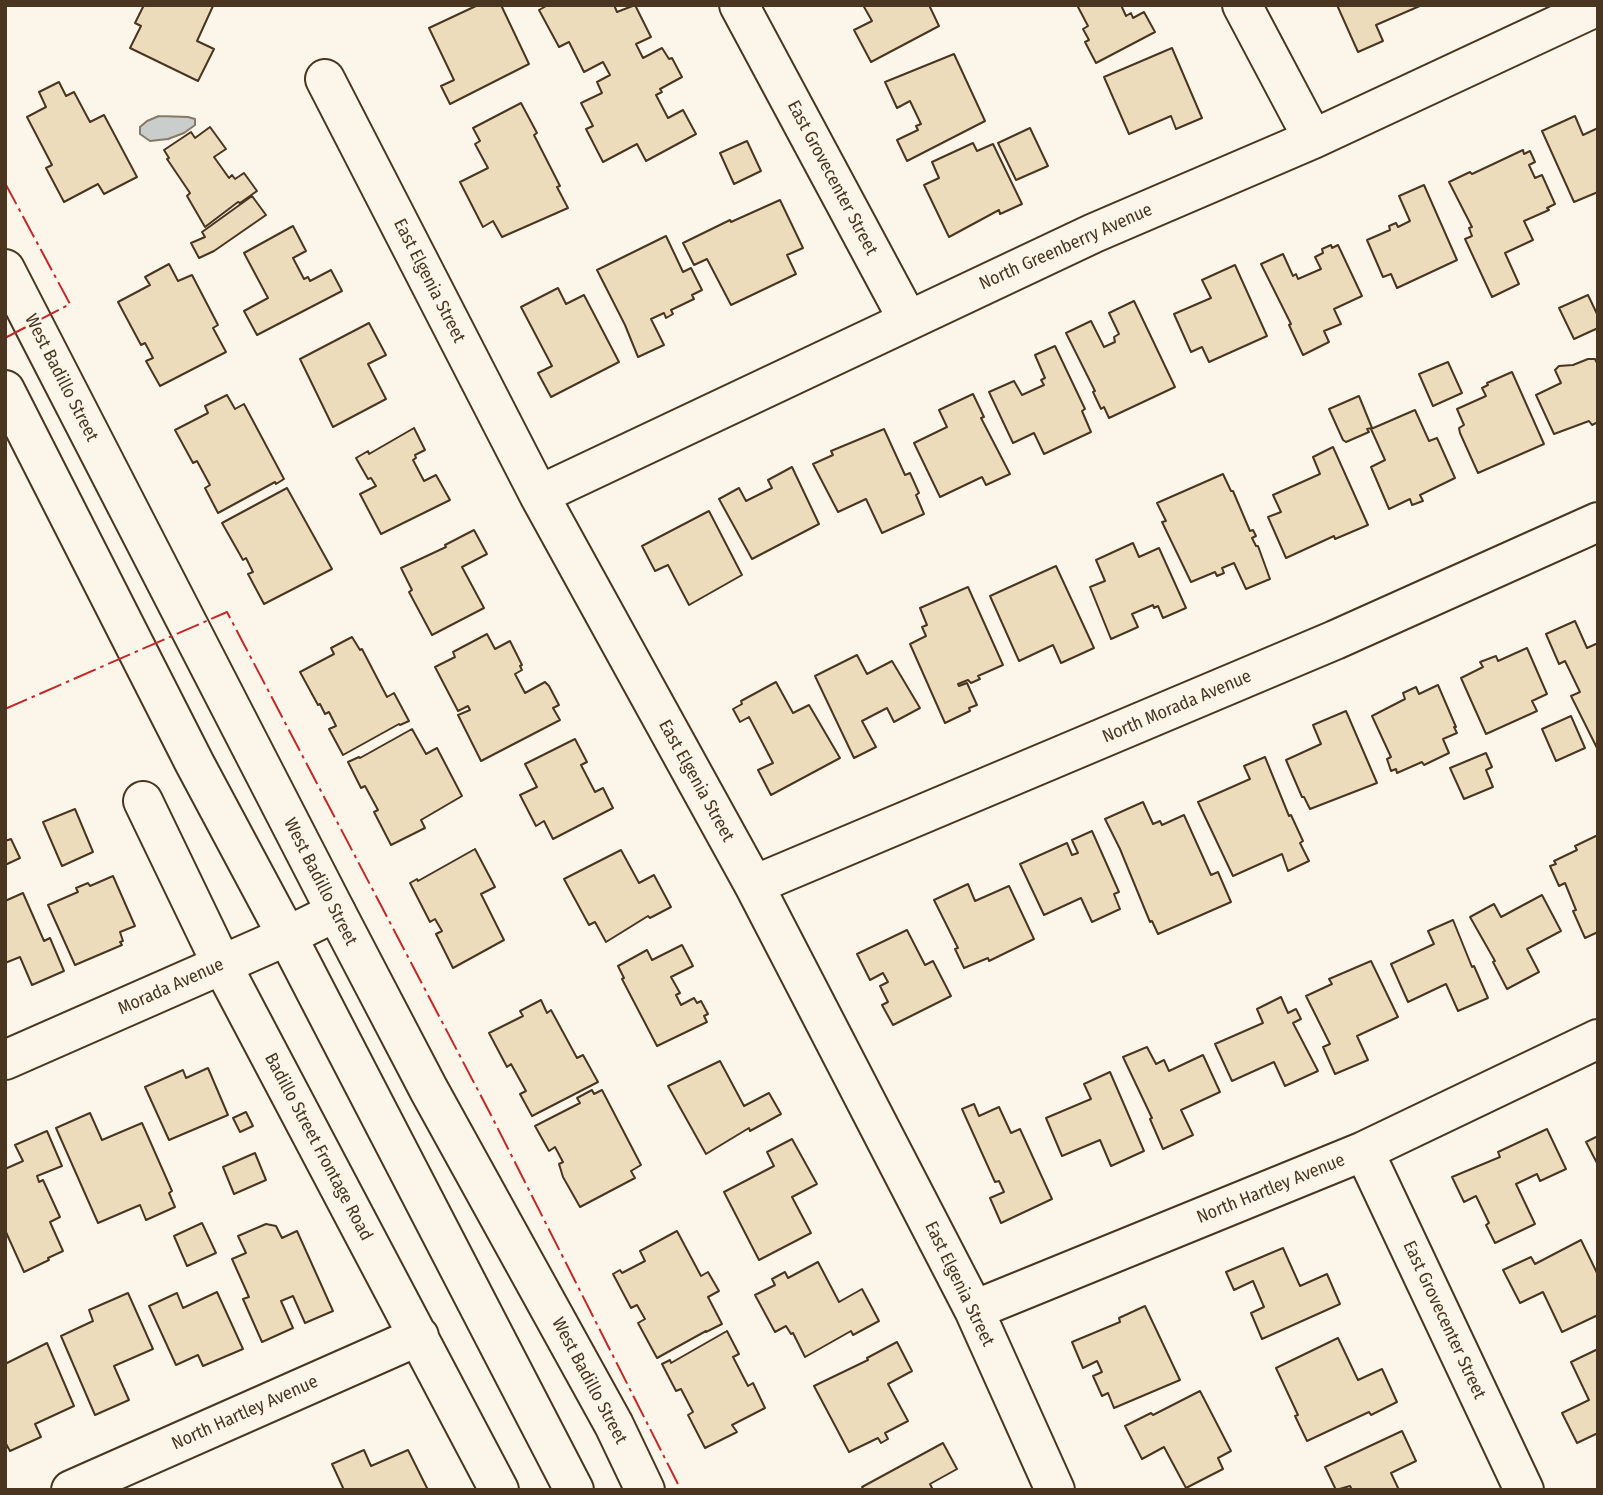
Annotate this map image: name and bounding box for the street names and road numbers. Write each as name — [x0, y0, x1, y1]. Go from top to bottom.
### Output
street label: East Grovecenter Street — [782, 97, 882, 259]
street label: North Greenberry Avenue — [976, 199, 1156, 295]
street label: East Elgenia Street — [388, 215, 470, 347]
street label: West Badillo Street — [20, 311, 102, 445]
street label: North Morada Avenue — [1099, 666, 1255, 748]
street label: East Elgenia Street — [654, 716, 738, 846]
street label: West Badillo Street — [279, 815, 361, 949]
street label: Morada Avenue — [115, 954, 227, 1020]
street label: Badillo Street Frontage Road — [259, 1049, 377, 1245]
street label: North Hartley Avenue — [1194, 1149, 1348, 1229]
street label: East Elgenia Street — [919, 1218, 999, 1350]
street label: East Grovecenter Street — [1398, 1237, 1490, 1403]
street label: West Badillo Street — [547, 1314, 631, 1448]
street label: North Hartley Avenue — [169, 1371, 321, 1455]

